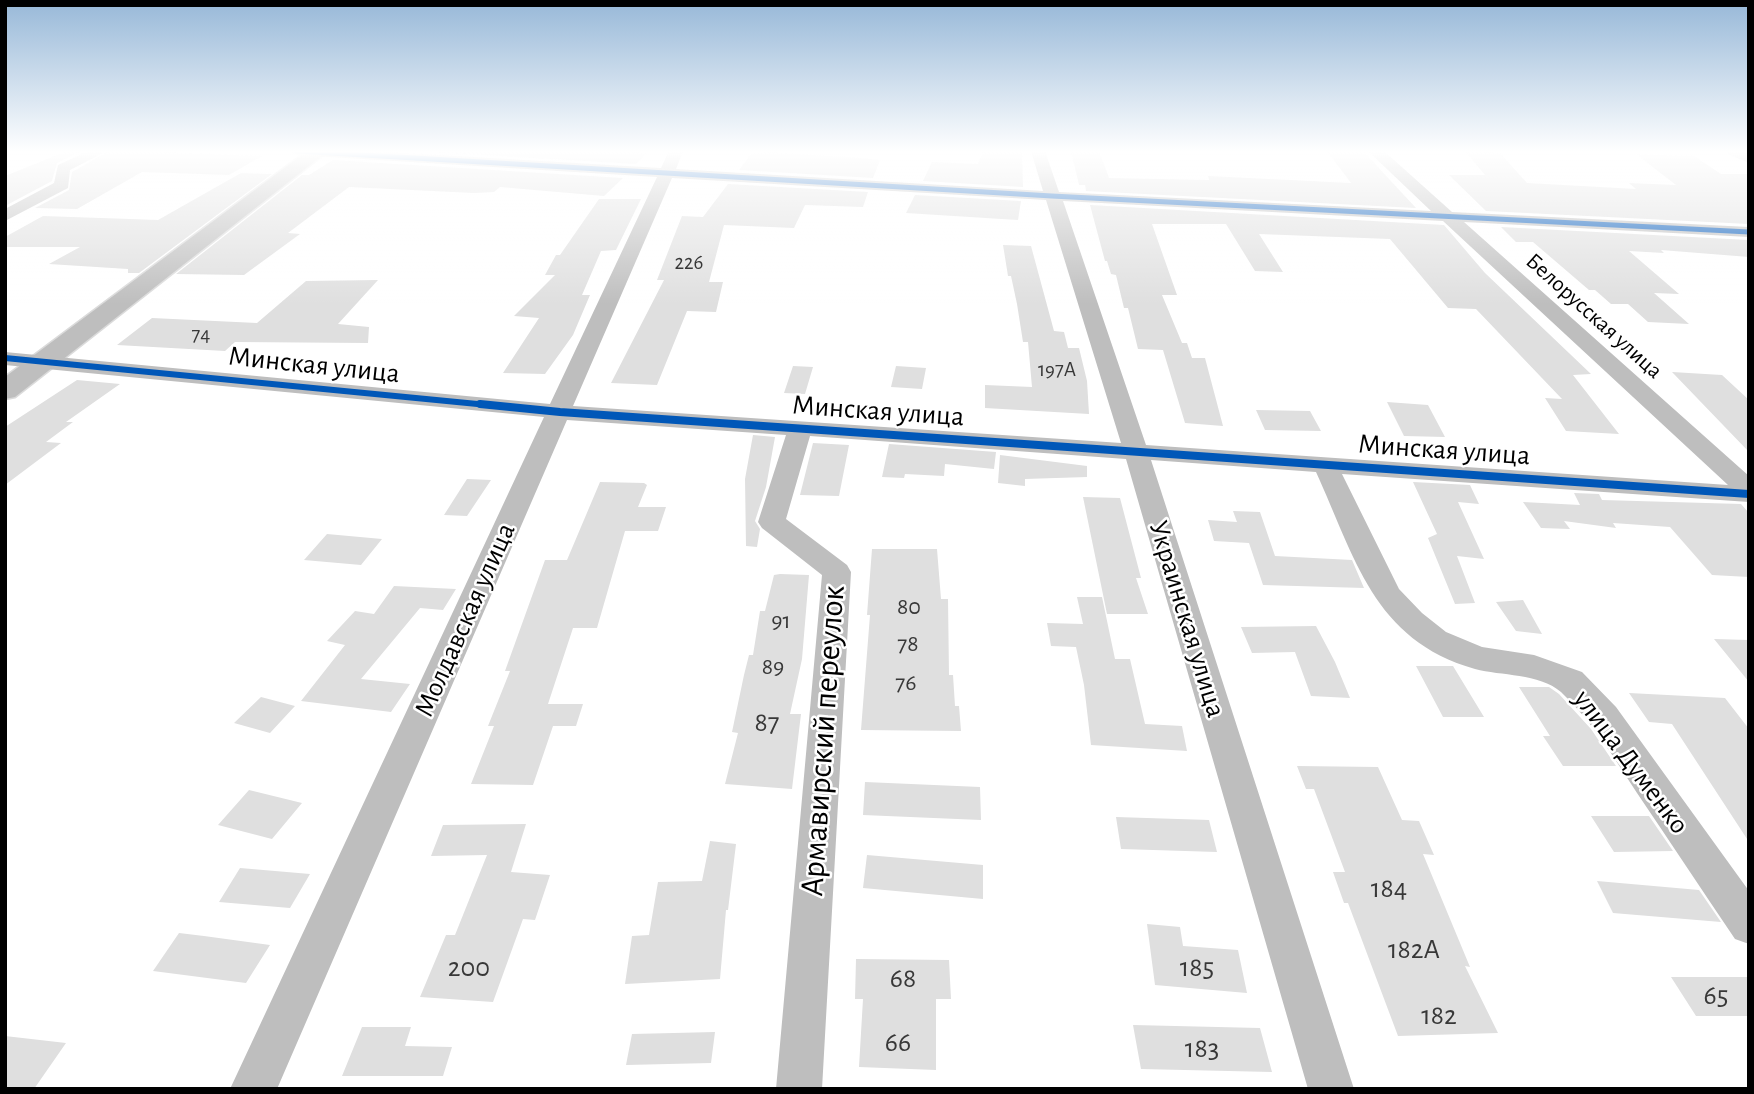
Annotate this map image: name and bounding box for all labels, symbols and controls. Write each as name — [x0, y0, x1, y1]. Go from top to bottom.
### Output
street label: Белорусская улица — [1520, 247, 1668, 385]
house number: 226 — [675, 250, 703, 276]
house number: 74 — [192, 322, 210, 348]
street label: Минская улица — [227, 339, 401, 391]
house number: 197А — [1038, 357, 1076, 383]
street label: Минская улица — [791, 388, 965, 434]
street label: Минская улица — [1357, 427, 1531, 473]
street label: Украинская улица — [1141, 517, 1233, 721]
street label: Молдавская улица — [407, 518, 523, 722]
street label: Армавирский переулок — [792, 584, 854, 898]
house number: 80 — [897, 593, 921, 621]
house number: 91 — [771, 607, 791, 635]
house number: 78 — [897, 630, 919, 658]
house number: 89 — [762, 653, 784, 681]
house number: 76 — [895, 669, 917, 697]
street label: улица Думенко — [1566, 683, 1696, 841]
house number: 87 — [755, 706, 779, 740]
house number: 184 — [1371, 872, 1407, 906]
house number: 182А — [1388, 933, 1440, 967]
house number: 200 — [448, 951, 490, 985]
house number: 185 — [1180, 951, 1214, 985]
house number: 68 — [890, 962, 916, 996]
house number: 65 — [1704, 979, 1728, 1013]
house number: 182 — [1421, 999, 1457, 1033]
house number: 66 — [885, 1026, 911, 1060]
house number: 183 — [1185, 1032, 1219, 1066]

